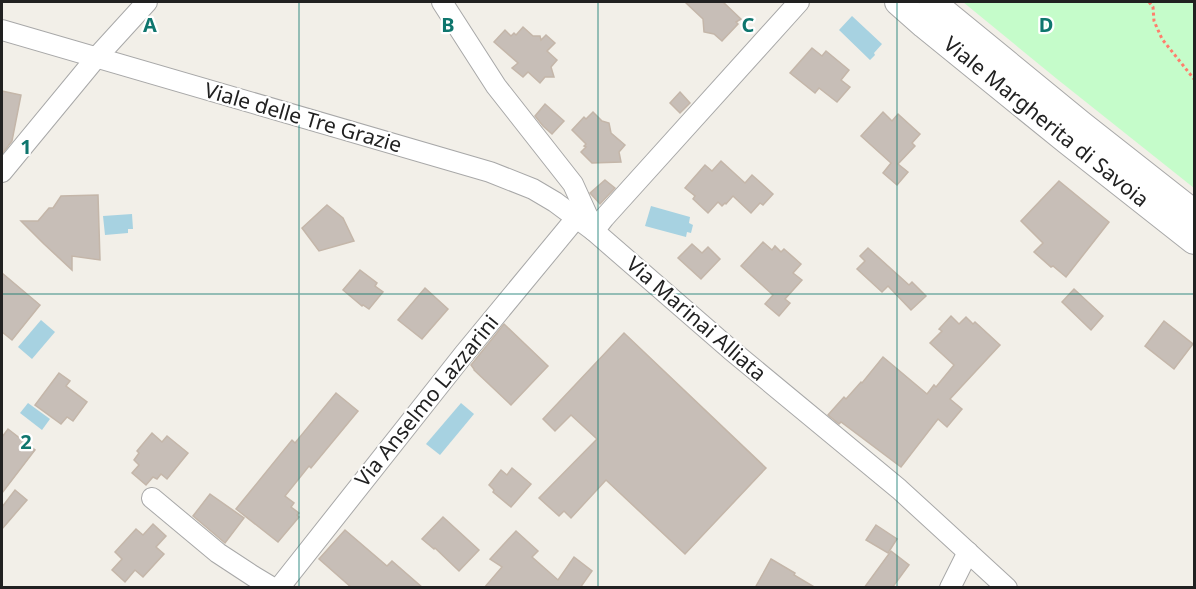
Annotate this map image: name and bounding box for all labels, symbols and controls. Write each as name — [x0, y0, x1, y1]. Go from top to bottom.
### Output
text: A — [143, 11, 157, 38]
text: B — [441, 11, 455, 38]
text: C — [742, 11, 755, 38]
text: D — [1039, 11, 1053, 38]
street label: Viale Margherita di Savoia — [938, 30, 1155, 213]
street label: Viale delle Tre Grazie — [201, 75, 405, 159]
text: 1 — [20, 133, 32, 160]
street label: Via Marinai Alliata — [621, 250, 772, 387]
street label: Via Anselmo Lazzarini — [348, 309, 504, 492]
text: 2 — [20, 428, 32, 455]

